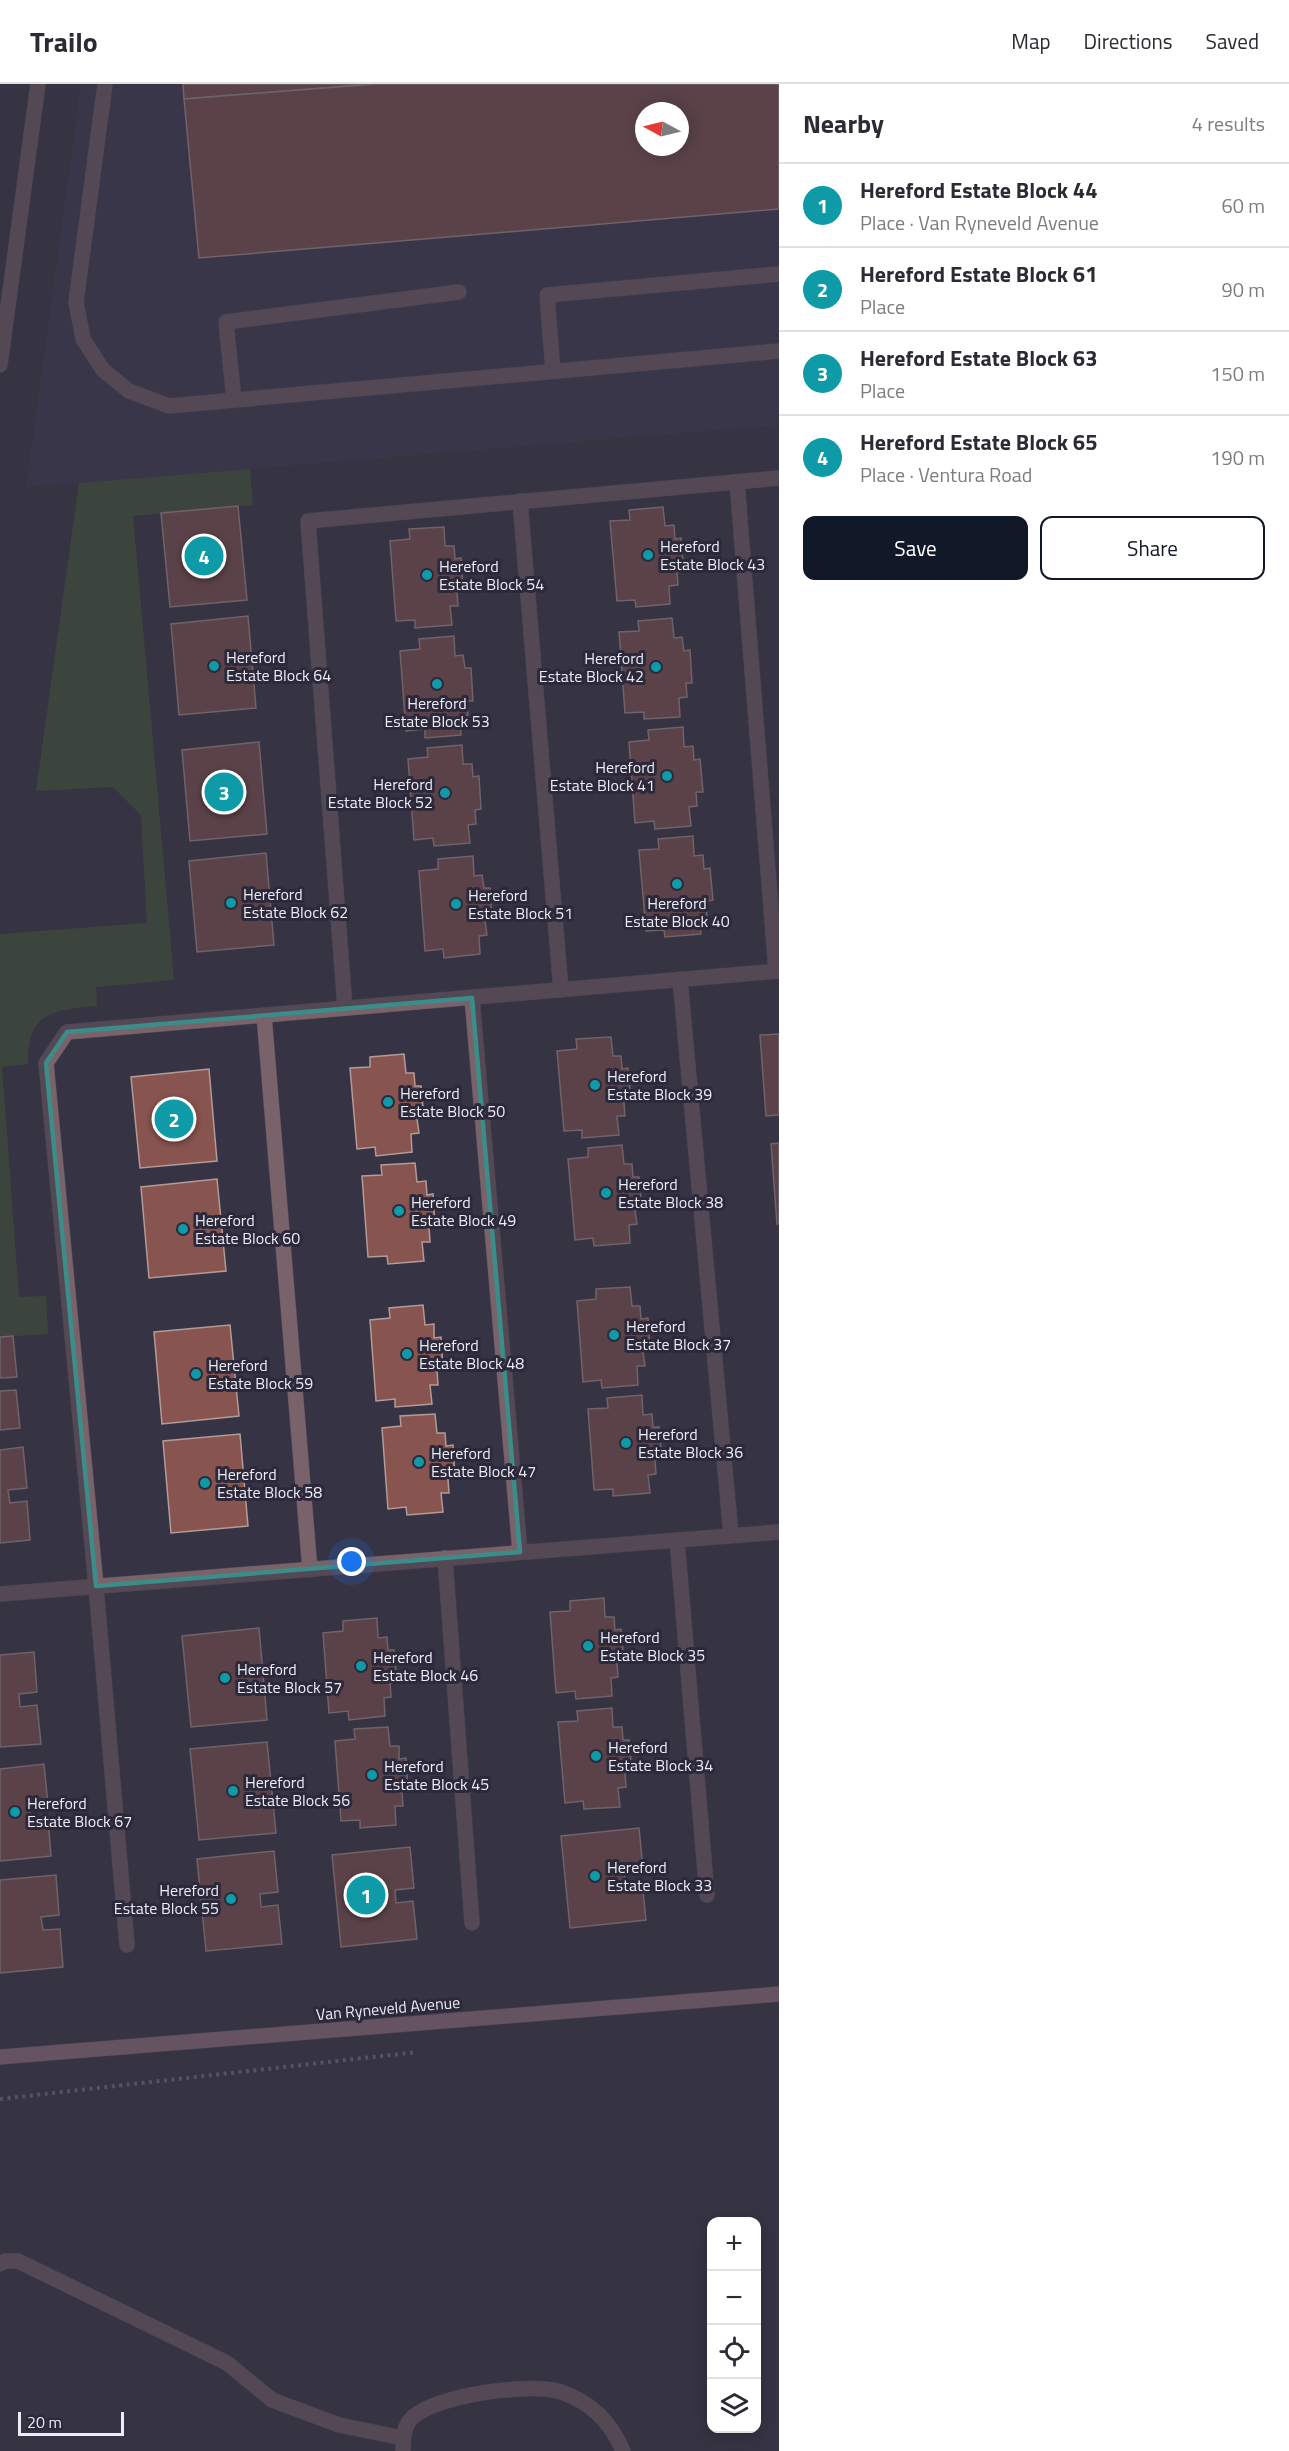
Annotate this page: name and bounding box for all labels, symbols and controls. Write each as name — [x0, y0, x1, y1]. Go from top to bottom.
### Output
text: Trailo — [30, 20, 98, 63]
text: Map — [1011, 25, 1051, 57]
text: Directions — [1084, 25, 1173, 57]
text: Saved — [1206, 25, 1259, 57]
north arrow — [635, 102, 689, 156]
text: Nearby — [803, 104, 884, 143]
text: 4 results — [1192, 108, 1265, 139]
text: Hereford Estate Block 44 — [860, 173, 1098, 207]
text: 1 — [817, 190, 828, 221]
text: 60 m — [1221, 190, 1265, 221]
text: Place · Van Ryneveld Avenue — [860, 207, 1099, 238]
text: Hereford Estate Block 61 — [860, 257, 1098, 291]
text: 2 — [817, 274, 828, 305]
text: 90 m — [1221, 274, 1265, 305]
text: Place — [860, 291, 905, 322]
text: Hereford Estate Block 63 — [860, 341, 1098, 375]
text: 3 — [817, 358, 828, 389]
text: 150 m — [1210, 358, 1265, 389]
text: Place — [860, 375, 905, 406]
text: Hereford Estate Block 65 — [860, 425, 1098, 459]
text: 4 — [817, 442, 828, 473]
text: 190 m — [1210, 442, 1265, 473]
text: Place · Ventura Road — [860, 459, 1032, 490]
button: Save — [803, 516, 1028, 580]
button: Share — [1040, 516, 1265, 580]
pin: 4 — [184, 534, 224, 578]
place label: Hereford Estate Block 43 — [660, 534, 765, 576]
marker: Hereford Estate Block 43 — [641, 548, 655, 562]
place label: Hereford Estate Block 54 — [439, 554, 544, 596]
marker: Hereford Estate Block 54 — [420, 568, 434, 582]
place label: Hereford Estate Block 64 — [226, 645, 331, 687]
place label: Hereford Estate Block 42 — [539, 646, 644, 688]
marker: Hereford Estate Block 64 — [207, 659, 221, 673]
marker: Hereford Estate Block 42 — [649, 660, 663, 674]
marker: Hereford Estate Block 53 — [430, 677, 444, 691]
place label: Hereford Estate Block 53 — [384, 691, 490, 733]
place label: Hereford Estate Block 41 — [550, 755, 655, 797]
marker: Hereford Estate Block 41 — [660, 769, 674, 783]
pin: 3 — [204, 770, 244, 814]
place label: Hereford Estate Block 52 — [328, 772, 433, 814]
marker: Hereford Estate Block 52 — [438, 786, 452, 800]
marker: Hereford Estate Block 40 — [670, 877, 684, 891]
place label: Hereford Estate Block 62 — [243, 882, 348, 924]
place label: Hereford Estate Block 51 — [468, 883, 573, 925]
place label: Hereford Estate Block 40 — [624, 891, 730, 933]
marker: Hereford Estate Block 62 — [224, 896, 238, 910]
marker: Hereford Estate Block 51 — [449, 897, 463, 911]
place label: Hereford Estate Block 39 — [607, 1064, 712, 1106]
marker: Hereford Estate Block 39 — [588, 1078, 602, 1092]
place label: Hereford Estate Block 50 — [400, 1081, 505, 1123]
marker: Hereford Estate Block 50 — [381, 1095, 395, 1109]
pin: 2 — [154, 1096, 194, 1142]
place label: Hereford Estate Block 38 — [618, 1172, 723, 1214]
marker: Hereford Estate Block 38 — [599, 1186, 613, 1200]
place label: Hereford Estate Block 49 — [411, 1190, 516, 1232]
marker: Hereford Estate Block 49 — [392, 1204, 406, 1218]
place label: Hereford Estate Block 60 — [195, 1208, 300, 1250]
marker: Hereford Estate Block 60 — [176, 1222, 190, 1236]
place label: Hereford Estate Block 37 — [626, 1314, 731, 1356]
marker: Hereford Estate Block 37 — [607, 1328, 621, 1342]
place label: Hereford Estate Block 48 — [419, 1333, 524, 1375]
marker: Hereford Estate Block 48 — [400, 1347, 414, 1361]
place label: Hereford Estate Block 59 — [208, 1353, 313, 1395]
marker: Hereford Estate Block 59 — [189, 1367, 203, 1381]
place label: Hereford Estate Block 36 — [638, 1422, 743, 1464]
marker: Hereford Estate Block 36 — [619, 1436, 633, 1450]
place label: Hereford Estate Block 47 — [431, 1441, 536, 1483]
marker: Hereford Estate Block 47 — [412, 1455, 426, 1469]
place label: Hereford Estate Block 58 — [217, 1462, 322, 1504]
marker: Hereford Estate Block 58 — [198, 1476, 212, 1490]
your location — [337, 1547, 366, 1576]
place label: Hereford Estate Block 35 — [600, 1625, 705, 1667]
marker: Hereford Estate Block 35 — [581, 1639, 595, 1653]
place label: Hereford Estate Block 46 — [373, 1645, 478, 1687]
place label: Hereford Estate Block 57 — [237, 1657, 342, 1699]
marker: Hereford Estate Block 46 — [354, 1659, 368, 1673]
marker: Hereford Estate Block 57 — [218, 1671, 232, 1685]
place label: Hereford Estate Block 34 — [608, 1735, 713, 1777]
marker: Hereford Estate Block 34 — [589, 1749, 603, 1763]
place label: Hereford Estate Block 45 — [384, 1754, 489, 1796]
marker: Hereford Estate Block 45 — [365, 1768, 379, 1782]
place label: Hereford Estate Block 56 — [245, 1770, 350, 1812]
marker: Hereford Estate Block 56 — [226, 1784, 240, 1798]
place label: Hereford Estate Block 67 — [27, 1791, 132, 1833]
marker: Hereford Estate Block 67 — [8, 1805, 22, 1819]
place label: Hereford Estate Block 33 — [607, 1855, 712, 1897]
marker: Hereford Estate Block 33 — [588, 1869, 602, 1883]
pin: 1 — [346, 1872, 386, 1918]
place label: Hereford Estate Block 55 — [114, 1878, 219, 1920]
marker: Hereford Estate Block 55 — [224, 1892, 238, 1906]
street label: Van Ryneveld Avenue — [315, 1990, 461, 2026]
map controls — [707, 2217, 761, 2433]
button: + — [707, 2217, 761, 2271]
button: − — [707, 2271, 761, 2325]
button: locate — [707, 2325, 761, 2379]
button: layers — [707, 2379, 761, 2433]
scale bar — [18, 2409, 124, 2436]
text: 20 m — [27, 2410, 62, 2434]

